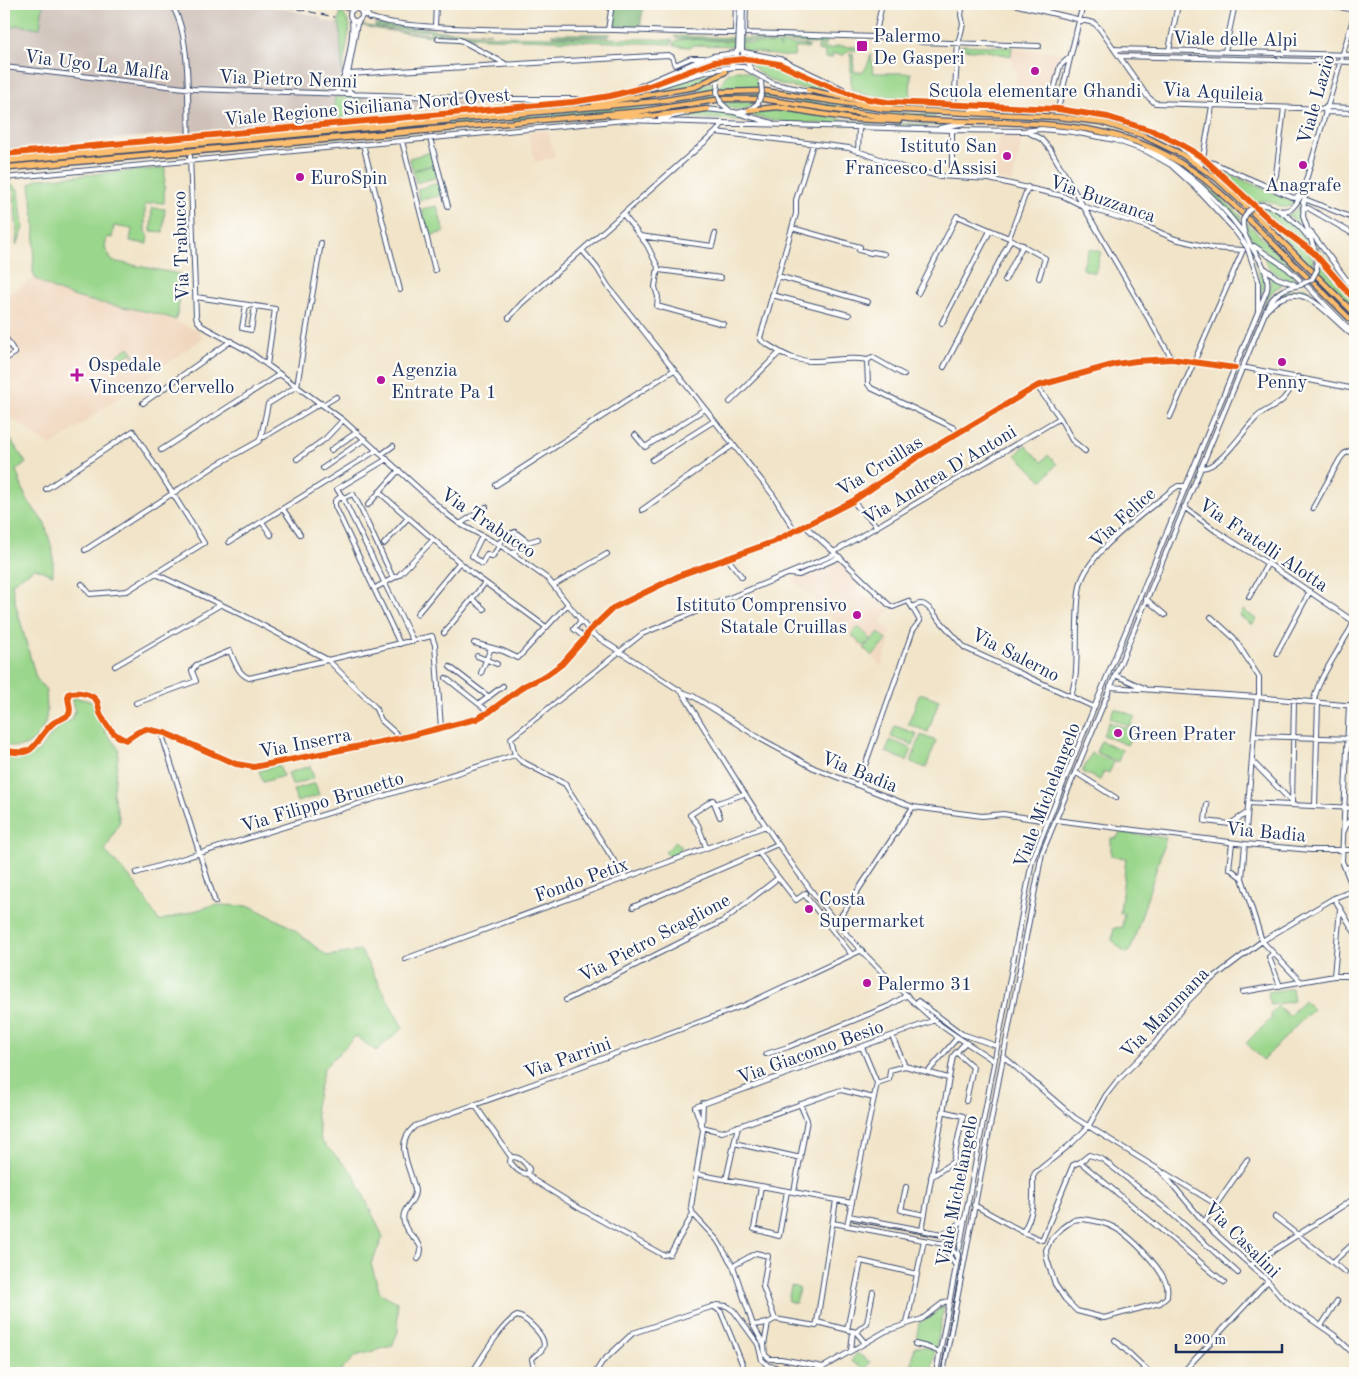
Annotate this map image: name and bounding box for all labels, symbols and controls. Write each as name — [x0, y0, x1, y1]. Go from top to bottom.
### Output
place label: Palermo De Gasperi — [873, 28, 965, 69]
street label: Viale delle Alpi — [1172, 30, 1298, 51]
marker: Palermo De Gasperi — [855, 39, 869, 53]
street label: Via Ugo La Malfa — [23, 48, 171, 85]
street label: Viale Lazio — [1296, 53, 1339, 147]
marker: Scuola elementare Ghandi — [1029, 65, 1041, 77]
street label: Via Pietro Nenni — [218, 69, 358, 92]
street label: Via Aquileia — [1162, 81, 1265, 106]
place label: Scuola elementare Ghandi — [929, 83, 1141, 102]
street label: Viale Regione Siciliana Nord Ovest — [223, 87, 511, 130]
place label: Istituto San Francesco d'Assisi — [844, 138, 997, 179]
marker: Istituto San Francesco d'Assisi — [1001, 150, 1013, 162]
marker: Anagrafe — [1297, 159, 1309, 171]
place label: EuroSpin — [310, 170, 387, 189]
marker: EuroSpin — [294, 171, 306, 183]
street label: Via Buzzanca — [1047, 173, 1158, 228]
place label: Anagrafe — [1265, 177, 1341, 196]
street label: Via Trabucco — [171, 190, 194, 301]
marker: Penny — [1276, 356, 1288, 368]
place label: Ospedale Vincenzo Cervello — [88, 357, 234, 398]
place label: Agenzia Entrate Pa 1 — [391, 362, 497, 403]
marker: Ospedale Vincenzo Cervello — [70, 368, 84, 382]
marker: Agenzia Entrate Pa 1 — [375, 374, 387, 386]
place label: Penny — [1256, 374, 1308, 393]
street label: Via Andrea D'Antoni — [860, 423, 1020, 529]
street label: Via Cruillas — [834, 433, 927, 501]
street label: Via Trabucco — [437, 485, 539, 563]
street label: Via Felice — [1087, 485, 1160, 553]
street label: Via Fratelli Alotta — [1194, 496, 1331, 597]
place label: Istituto Comprensivo Statale Cruillas — [675, 597, 847, 638]
marker: Istituto Comprensivo Statale Cruillas — [851, 609, 863, 621]
street label: Via Salerno — [968, 626, 1062, 687]
street label: Viale Michelangelo — [1012, 720, 1085, 871]
street label: Via Inserra — [258, 726, 354, 763]
place label: Green Prater — [1128, 726, 1236, 745]
marker: Green Prater — [1112, 727, 1124, 739]
street label: Via Badia — [818, 749, 901, 797]
street label: Via Filippo Brunetto — [239, 770, 406, 837]
street label: Via Badia — [1225, 821, 1307, 847]
street label: Fondo Petix — [532, 856, 631, 907]
street label: Via Pietro Scaglione — [577, 891, 734, 987]
place label: Costa Supermarket — [819, 891, 925, 932]
marker: Costa Supermarket — [803, 903, 815, 915]
street label: Via Mammana — [1118, 964, 1214, 1063]
place label: Palermo 31 — [877, 976, 972, 995]
marker: Palermo 31 — [861, 977, 873, 989]
street label: Via Giacomo Besio — [735, 1018, 886, 1089]
street label: Via Parrini — [522, 1035, 614, 1084]
street label: Viale Michelangelo — [934, 1114, 982, 1269]
street label: Via Casalini — [1199, 1199, 1283, 1283]
scale bar — [1176, 1322, 1283, 1354]
text: 200 m — [1184, 1333, 1226, 1348]

